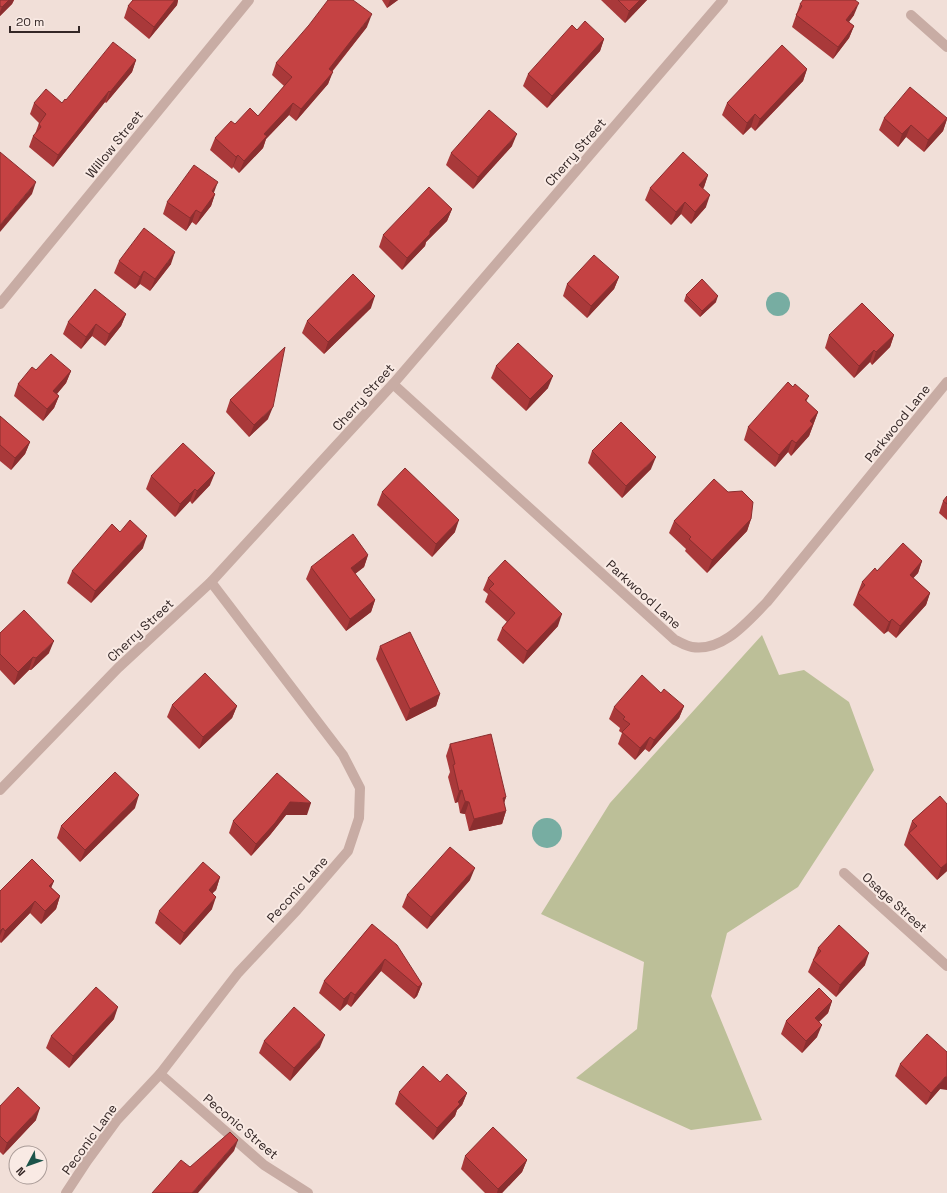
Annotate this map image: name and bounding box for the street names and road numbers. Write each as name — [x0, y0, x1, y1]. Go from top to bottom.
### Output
street label: Willow Street — [82, 107, 147, 182]
street label: Cherry Street — [541, 115, 610, 190]
street label: Cherry Street — [329, 360, 398, 435]
street label: Parkwood Lane — [861, 381, 934, 466]
street label: Parkwood Lane — [603, 556, 685, 633]
street label: Cherry Street — [104, 595, 177, 666]
street label: Peconic Lane — [263, 853, 332, 926]
street label: Osage Street — [859, 869, 931, 936]
street label: Peconic Street — [200, 1090, 282, 1163]
street label: Peconic Lane — [58, 1100, 121, 1178]

